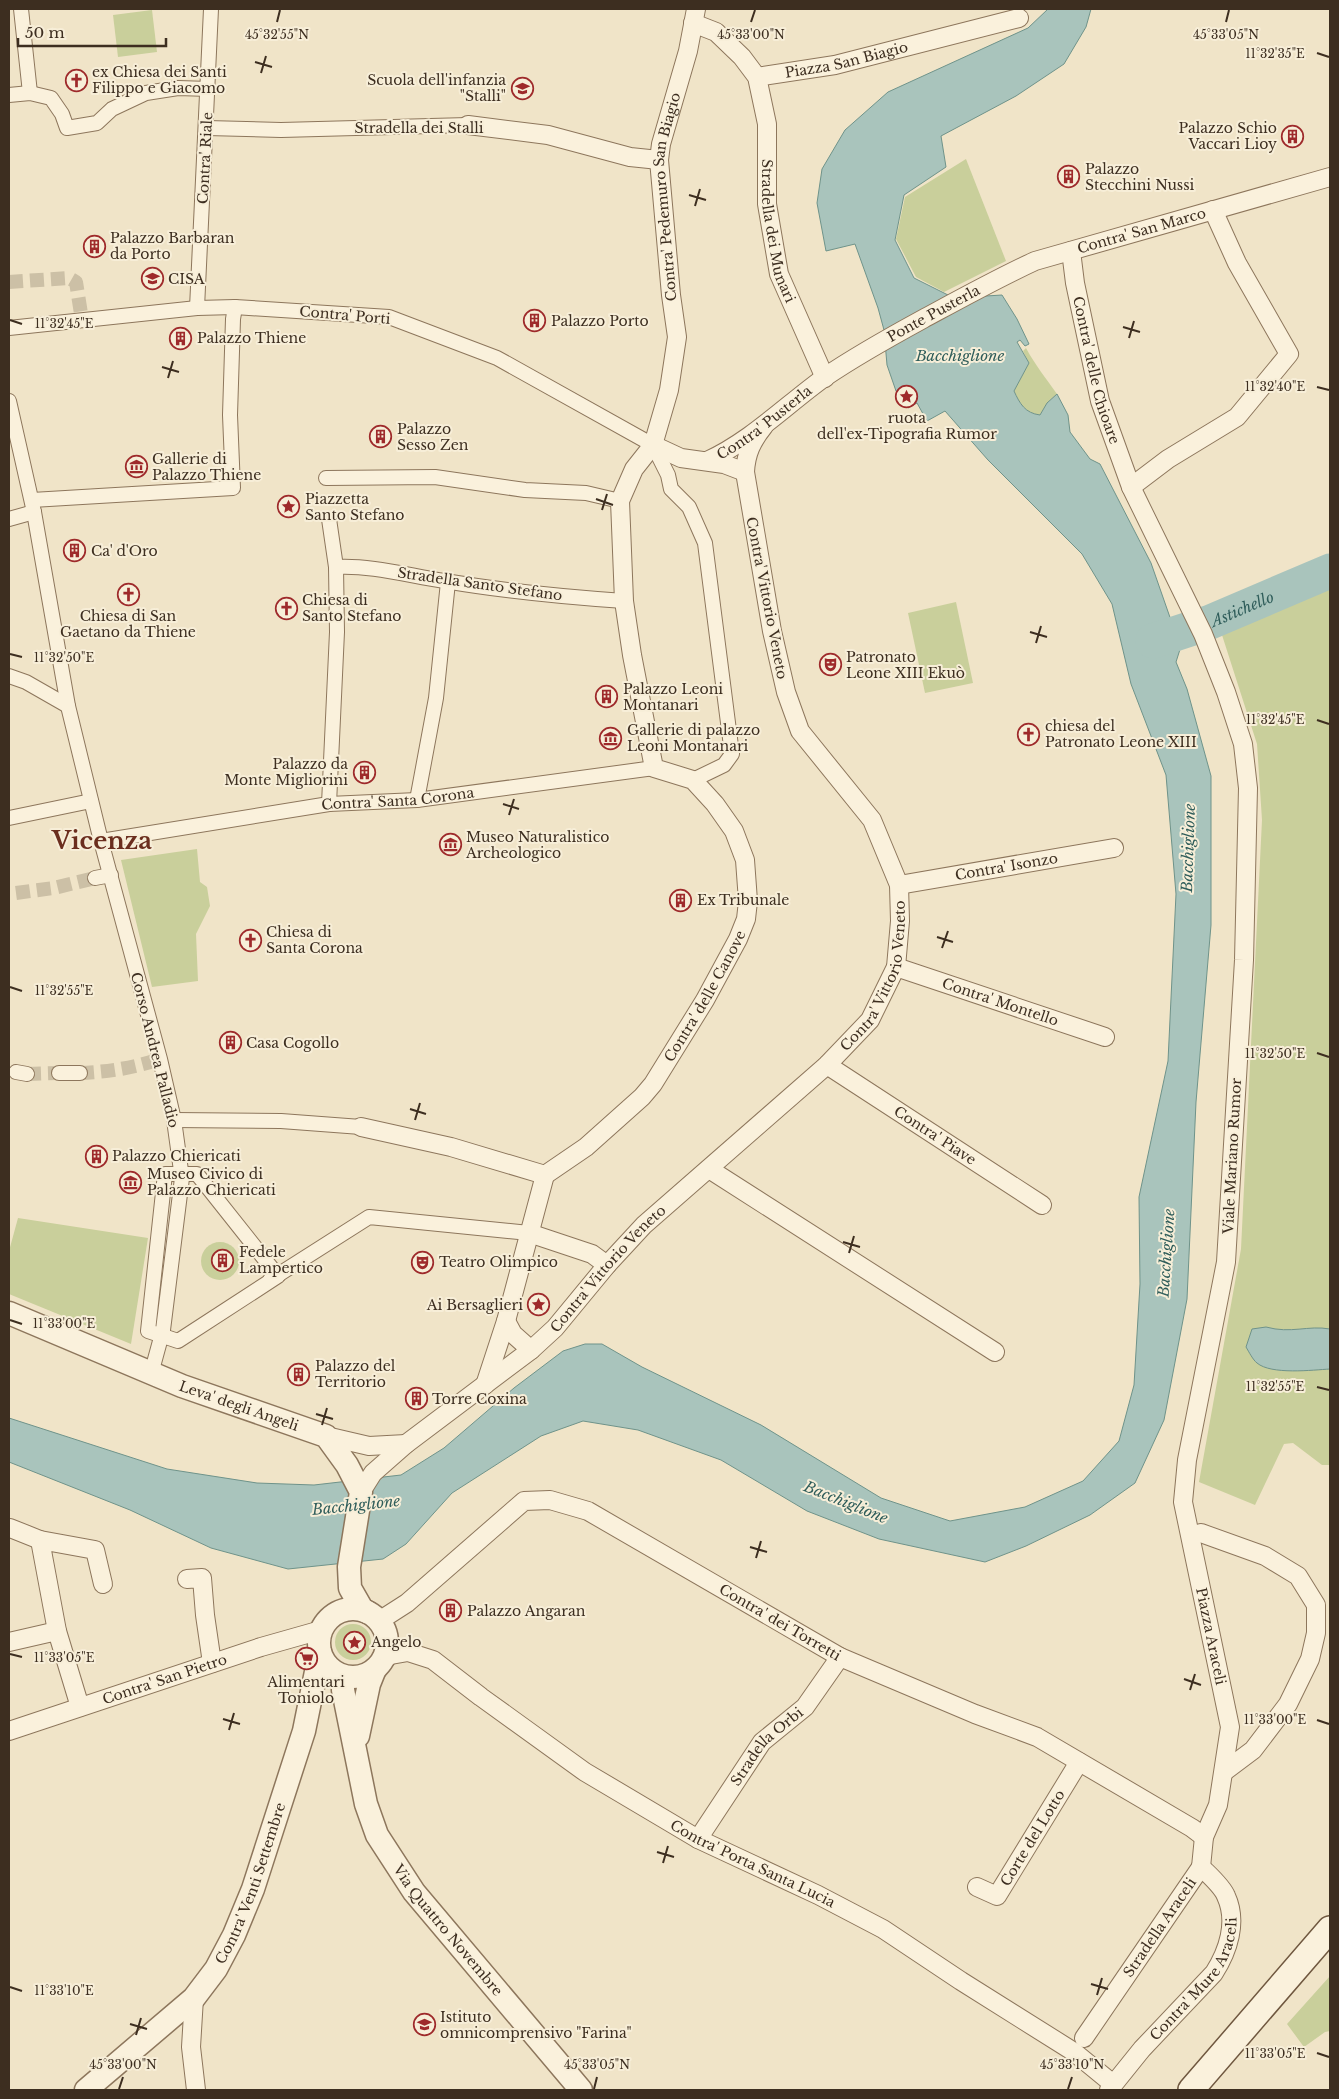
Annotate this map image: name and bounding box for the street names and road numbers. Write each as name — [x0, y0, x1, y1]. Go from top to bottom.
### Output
street label: Piazza San Biagio — [784, 38, 910, 82]
street label: Contra' Pedemuro San Biagio — [650, 90, 684, 303]
street label: Contra' Riale — [194, 111, 216, 205]
street label: Stradella dei Stalli — [354, 119, 484, 137]
street label: Stradella dei Munari — [758, 159, 800, 306]
street label: Contra' San Marco — [1075, 204, 1208, 258]
street label: Ponte Pusterla — [884, 281, 983, 346]
street label: Contra' delle Chioare — [1069, 295, 1124, 447]
street label: Contra' Porti — [299, 302, 391, 328]
street label: Contra' Pusterla — [713, 381, 815, 464]
street label: Contra' Vittorio Veneto — [742, 515, 792, 681]
street label: Stradella Santo Stefano — [396, 564, 564, 604]
street label: Contra' Santa Corona — [320, 783, 475, 814]
street label: Contra' Isonzo — [954, 849, 1059, 884]
street label: Contra' Vittorio Veneto — [836, 900, 909, 1055]
street label: Contra' delle Canove — [660, 928, 750, 1065]
street label: Corso Andrea Palladio — [127, 970, 183, 1130]
street label: Contra' Montello — [940, 974, 1061, 1030]
street label: Viale Mariano Rumor — [1219, 1077, 1245, 1236]
street label: Contra' Piave — [891, 1102, 980, 1169]
street label: Contra' Vittorio Veneto — [546, 1201, 670, 1336]
street label: Leva' degli Angeli — [177, 1377, 301, 1435]
street label: Contra' dei Torretti — [716, 1580, 844, 1665]
street label: Piazza Araceli — [1192, 1586, 1230, 1687]
street label: Contra' San Pietro — [100, 1650, 229, 1708]
street label: Stradella Orbi — [727, 1703, 807, 1789]
street label: Corte del Lotto — [996, 1786, 1069, 1889]
street label: Contra' Venti Settembre — [211, 1800, 289, 1967]
street label: Contra' Porta Santa Lucia — [667, 1816, 839, 1912]
street label: Via Quattro Novembre — [389, 1860, 507, 1999]
street label: Stradella Araceli — [1119, 1874, 1200, 1981]
street label: Contra' Mure Araceli — [1146, 1917, 1240, 2044]

